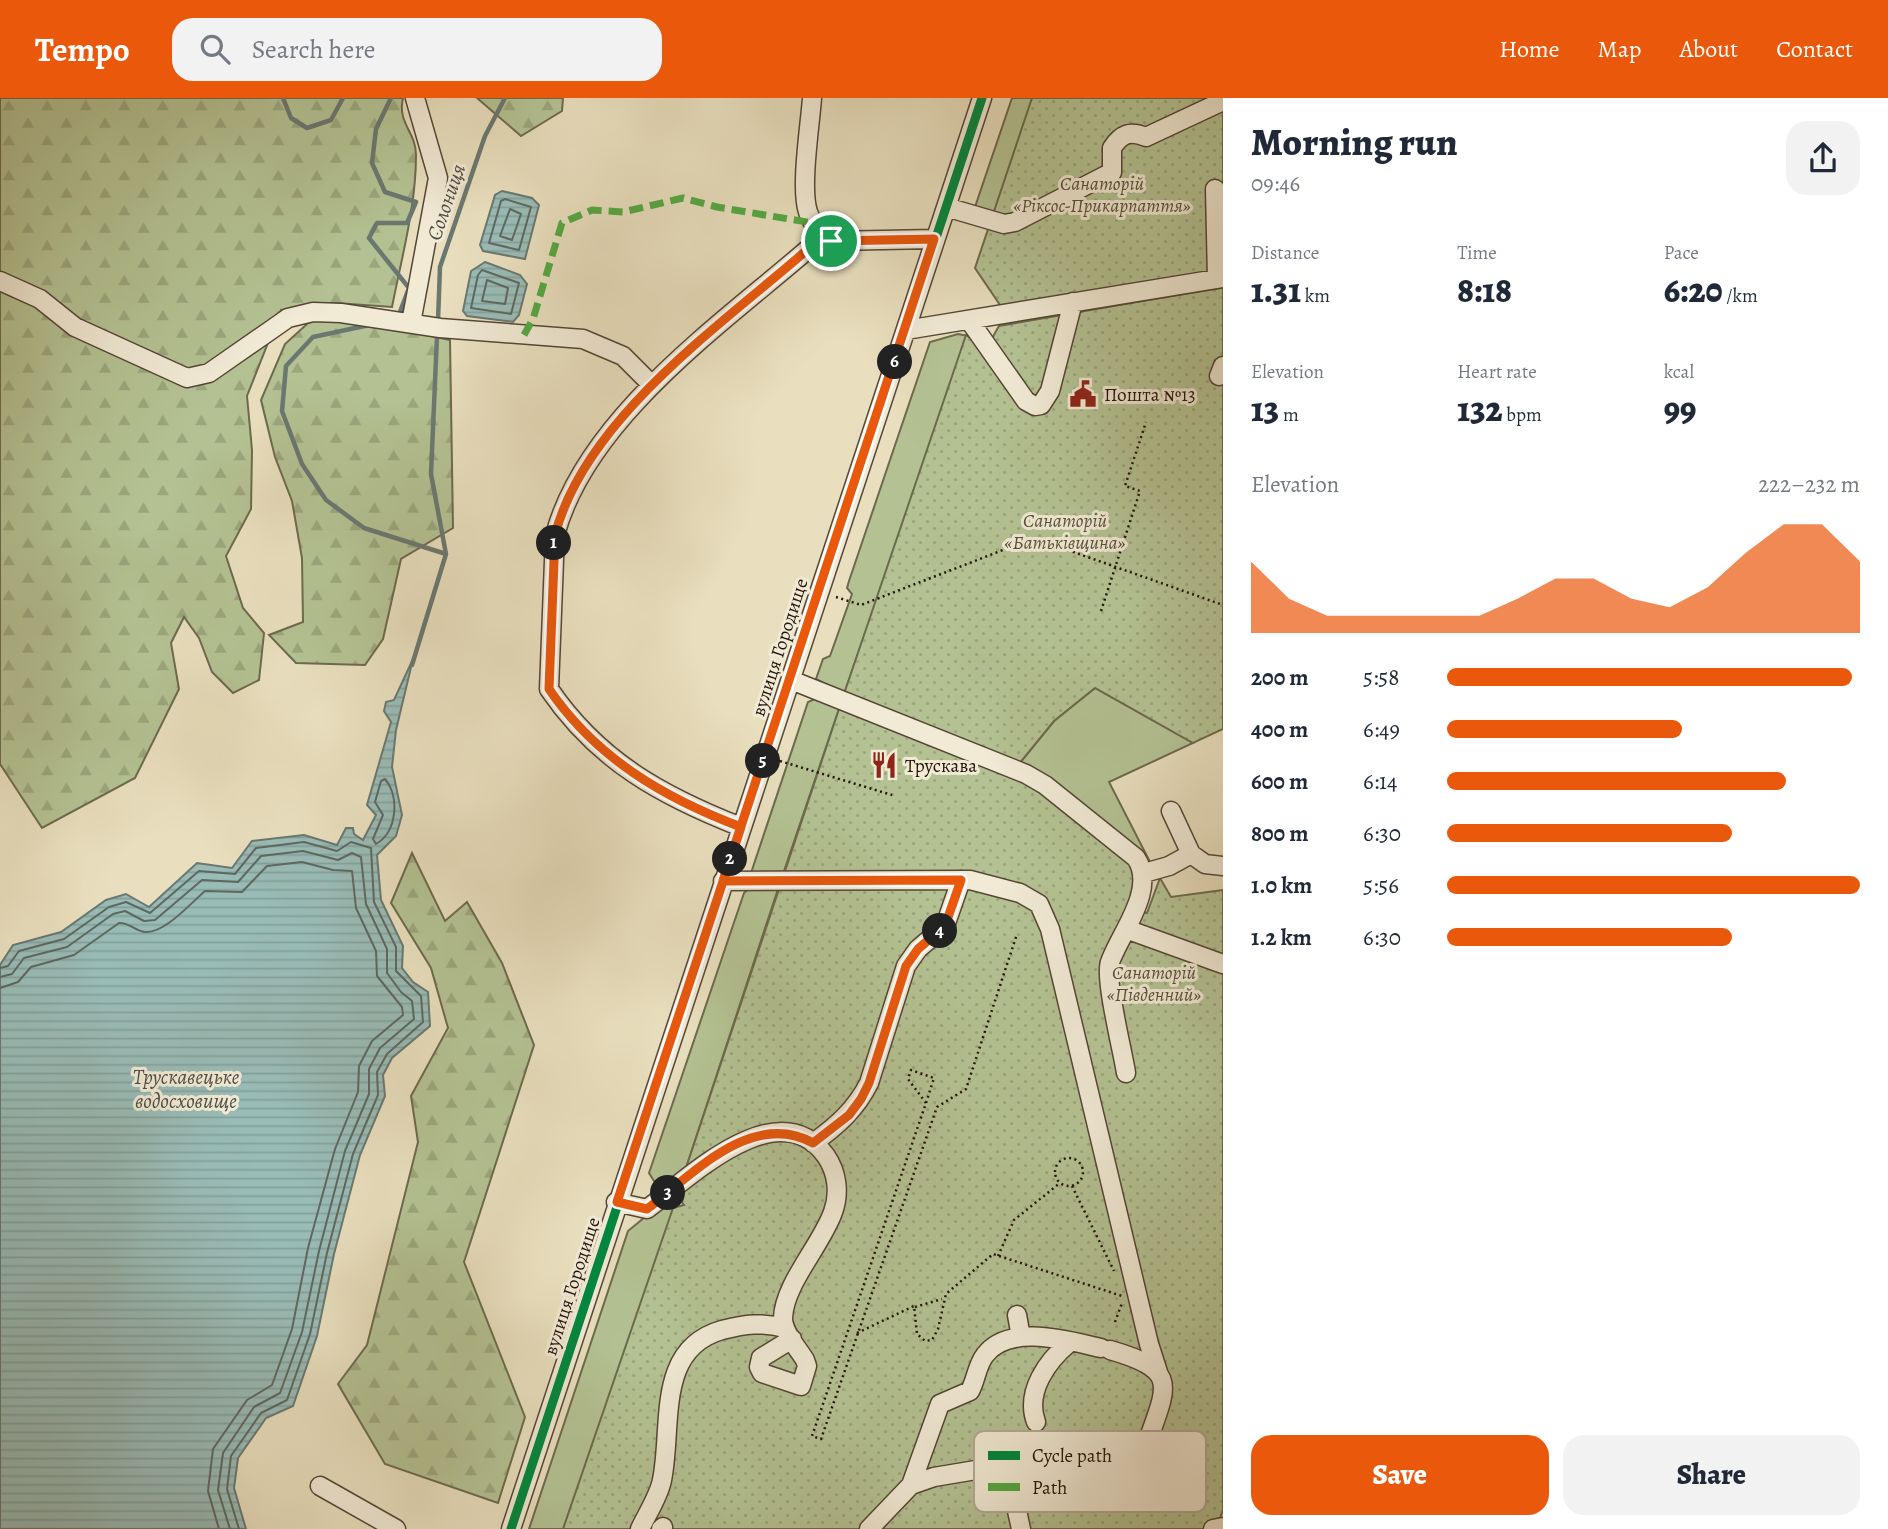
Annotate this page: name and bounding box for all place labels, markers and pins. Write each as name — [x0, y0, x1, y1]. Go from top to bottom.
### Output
pin — [801, 211, 861, 271]
pin: 6 — [878, 344, 912, 380]
public building icon: Пошта №13 — [1068, 379, 1098, 409]
place label: Пошта №13 — [1104, 382, 1196, 408]
pin: 1 — [536, 526, 572, 560]
pin: 5 — [746, 744, 780, 778]
restaurant icon: Трускава — [869, 750, 899, 780]
place label: Трускава — [905, 753, 977, 779]
pin: 2 — [712, 842, 748, 876]
pin: 4 — [922, 914, 958, 948]
pin: 3 — [650, 1176, 686, 1210]

